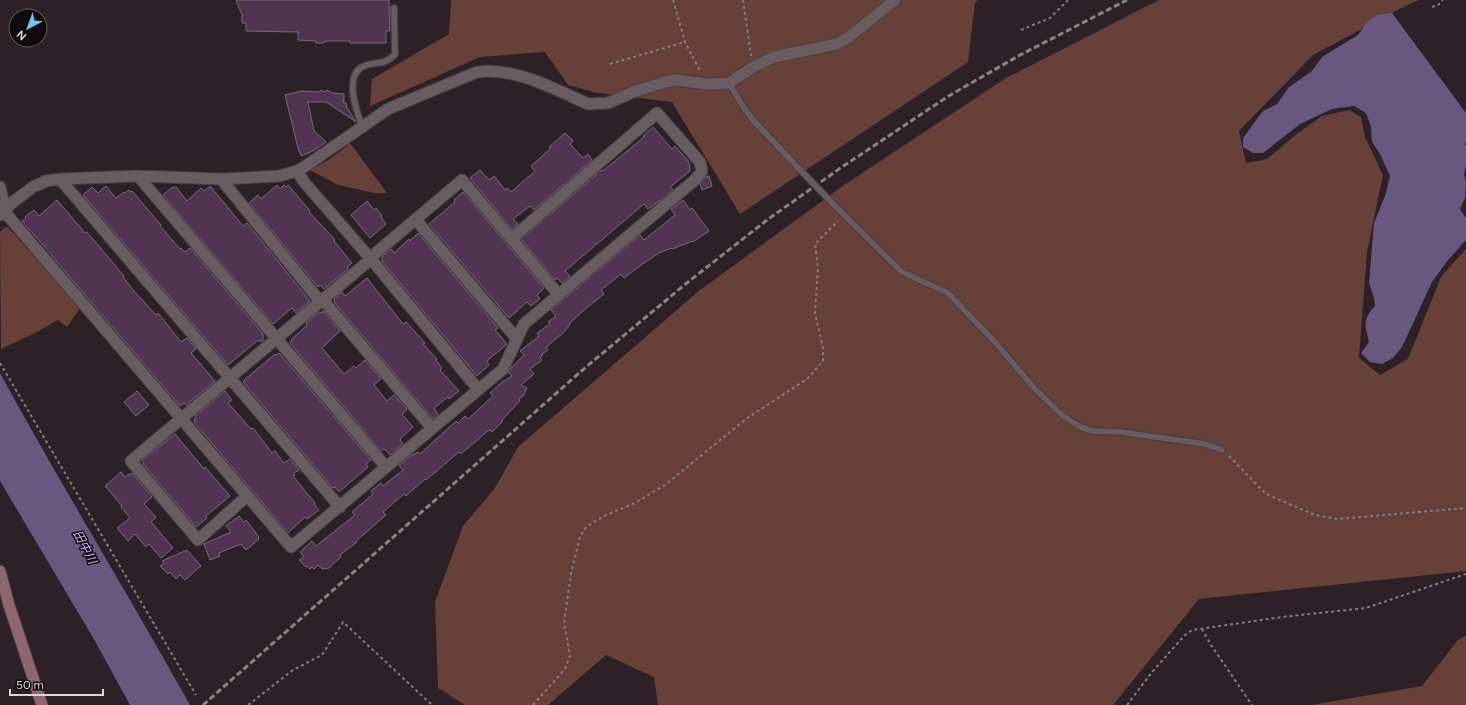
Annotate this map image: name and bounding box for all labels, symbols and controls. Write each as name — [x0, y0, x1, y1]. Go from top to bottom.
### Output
north arrow — [8, 8, 48, 48]
text: N — [14, 27, 29, 43]
water label: 田中川 — [70, 528, 101, 568]
scale bar — [10, 671, 103, 697]
text: 50 m — [16, 678, 44, 692]

